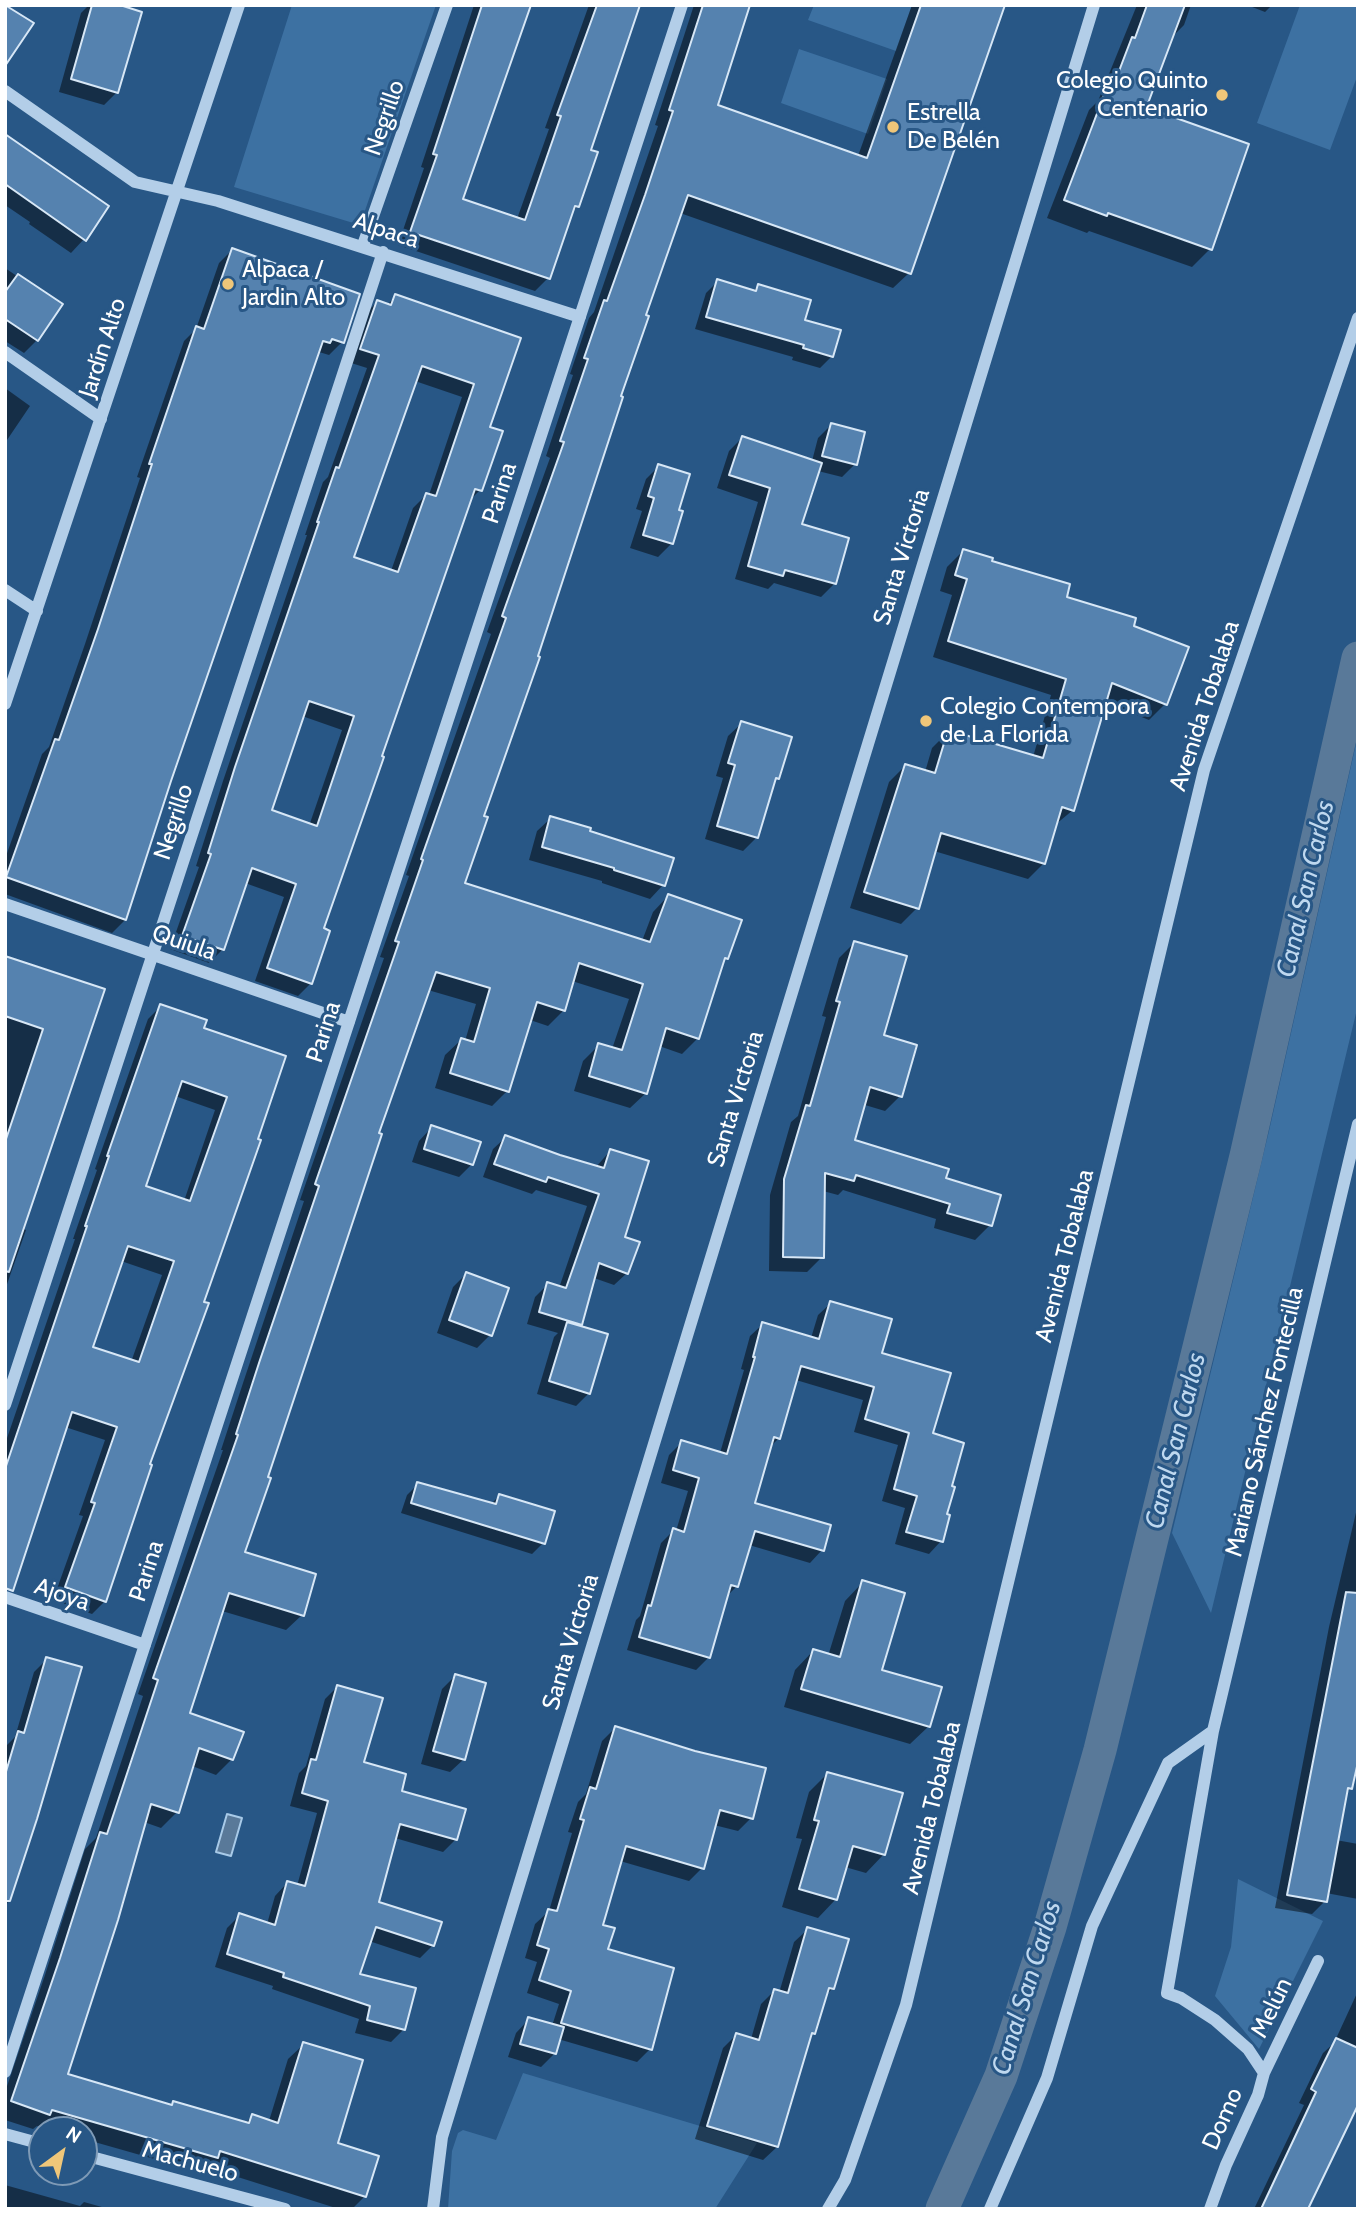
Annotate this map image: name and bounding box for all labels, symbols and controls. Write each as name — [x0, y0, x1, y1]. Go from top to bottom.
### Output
place label: Colegio Quinto Centenario — [1056, 67, 1208, 123]
street label: Negrillo — [359, 76, 411, 160]
marker: Colegio Quinto Centenario — [1214, 87, 1230, 103]
place label: Estrella De Belén — [907, 99, 1000, 155]
marker: Estrella De Belén — [885, 119, 901, 135]
street label: Alpaca — [349, 207, 423, 255]
place label: Alpaca / Jardin Alto — [242, 256, 345, 312]
marker: Alpaca / Jardin Alto — [220, 276, 236, 292]
street label: Jardín Alto — [73, 294, 133, 402]
street label: Parina — [477, 459, 523, 527]
street label: Santa Victoria — [868, 485, 936, 629]
street label: Avenida Tobalaba — [1164, 617, 1246, 795]
place label: Colegio Contempora de La Florida — [940, 693, 1149, 749]
marker: Colegio Contempora de La Florida — [918, 713, 934, 729]
street label: Negrillo — [148, 781, 200, 863]
water label: Canal San Carlos — [1271, 798, 1341, 980]
street label: Quiula — [148, 919, 220, 967]
street label: Parina — [301, 998, 347, 1066]
street label: Santa Victoria — [702, 1027, 770, 1171]
street label: Avenida Tobalaba — [1030, 1166, 1100, 1346]
street label: Mariano Sánchez Fontecilla — [1220, 1284, 1310, 1560]
water label: Canal San Carlos — [1139, 1350, 1213, 1532]
street label: Parina — [124, 1537, 170, 1605]
street label: Santa Victoria — [537, 1570, 605, 1714]
street label: Ajoya — [31, 1572, 93, 1618]
street label: Avenida Tobalaba — [897, 1718, 967, 1898]
water label: Canal San Carlos — [986, 1897, 1068, 2079]
street label: Melún — [1245, 1973, 1299, 2043]
street label: Domo — [1197, 2084, 1249, 2154]
north arrow — [28, 2116, 98, 2186]
text: N — [62, 2121, 86, 2148]
street label: Machuelo — [139, 2135, 241, 2189]

